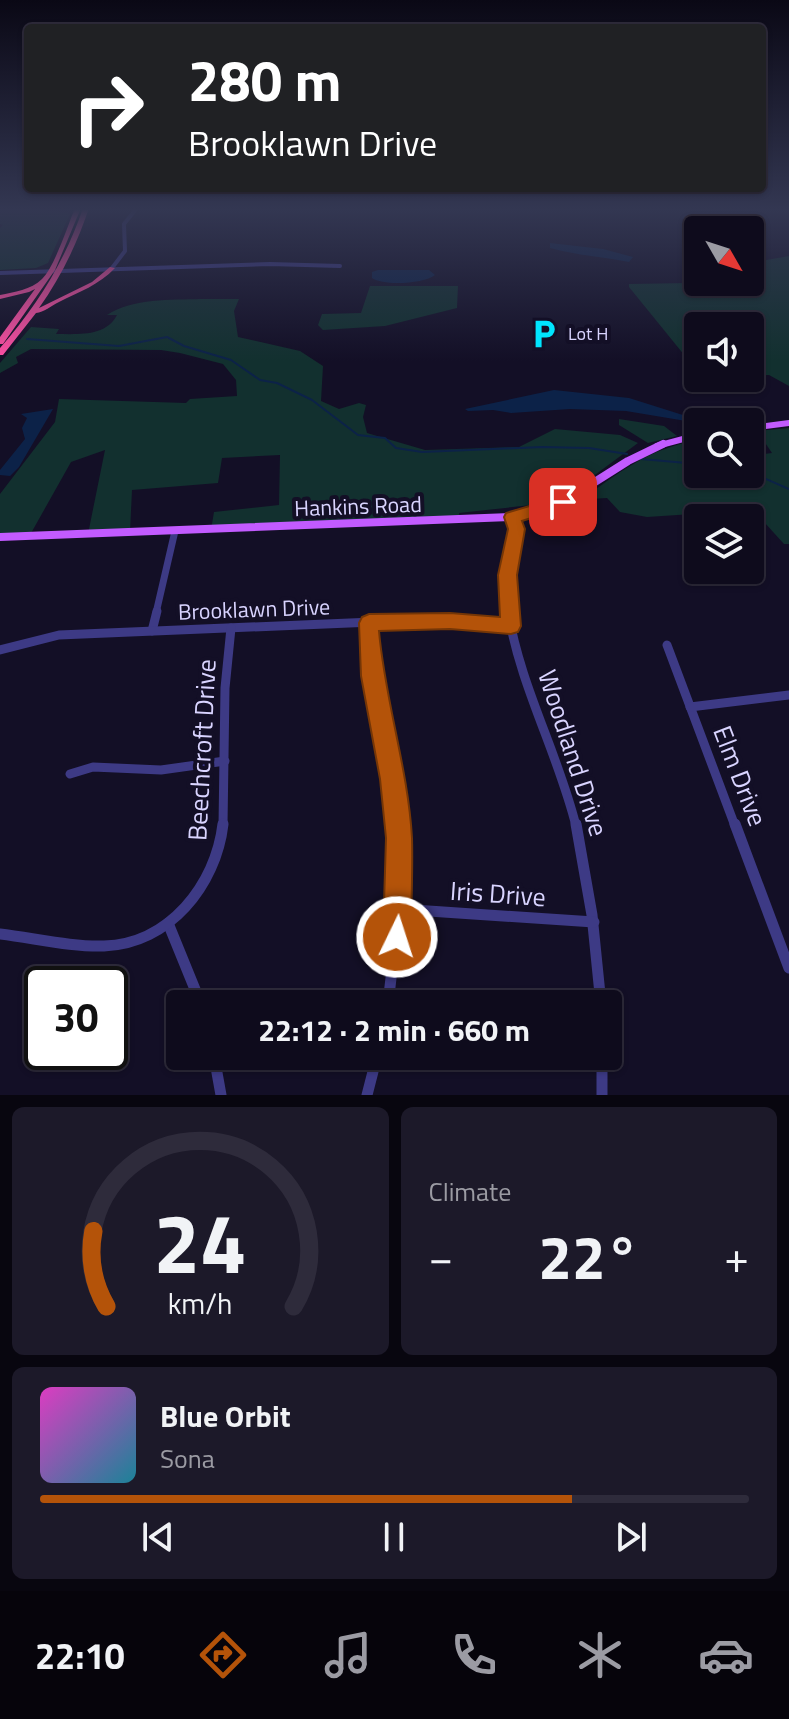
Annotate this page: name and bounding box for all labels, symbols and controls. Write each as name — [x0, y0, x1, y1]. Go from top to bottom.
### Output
text: 280 m — [188, 38, 341, 123]
icon: right — [56, 56, 160, 160]
text: Brooklawn Drive — [188, 115, 437, 170]
north arrow — [684, 216, 764, 296]
map controls — [684, 216, 764, 584]
button: sound — [684, 312, 764, 392]
parking icon: Lot H — [527, 317, 561, 351]
place label: Lot H — [568, 320, 608, 347]
button: search — [684, 408, 764, 488]
pin — [529, 468, 597, 536]
icon: arrive — [541, 480, 585, 524]
street label: Hankins Road — [294, 487, 422, 525]
button: layers — [684, 504, 764, 584]
street label: Brooklawn Drive — [177, 589, 331, 629]
street label: Beechcroft Drive — [177, 658, 226, 842]
street label: Woodland Drive — [528, 665, 619, 841]
street label: Elm Drive — [704, 720, 777, 832]
street label: Iris Drive — [449, 871, 547, 916]
position arrow — [355, 895, 439, 979]
speed limit sign: 30 — [24, 966, 128, 1070]
text: 22:12 · 2 min · 660 m — [258, 1007, 530, 1053]
text: Climate — [429, 1172, 511, 1211]
text: 24 — [154, 1179, 247, 1305]
text: 22° — [538, 1211, 639, 1302]
text: − — [429, 1223, 453, 1290]
text: + — [724, 1223, 749, 1290]
text: km/h — [168, 1282, 233, 1325]
text: Blue Orbit — [160, 1393, 291, 1439]
text: Sona — [160, 1439, 215, 1478]
icon: previous — [136, 1515, 180, 1559]
icon: pause — [372, 1515, 416, 1559]
icon: next — [609, 1515, 653, 1559]
icon: directions — [195, 1627, 251, 1683]
icon: music — [320, 1627, 376, 1683]
icon: phone — [446, 1627, 502, 1683]
icon: climate — [572, 1627, 628, 1683]
icon: car — [698, 1627, 754, 1683]
text: 22:10 — [35, 1628, 125, 1683]

